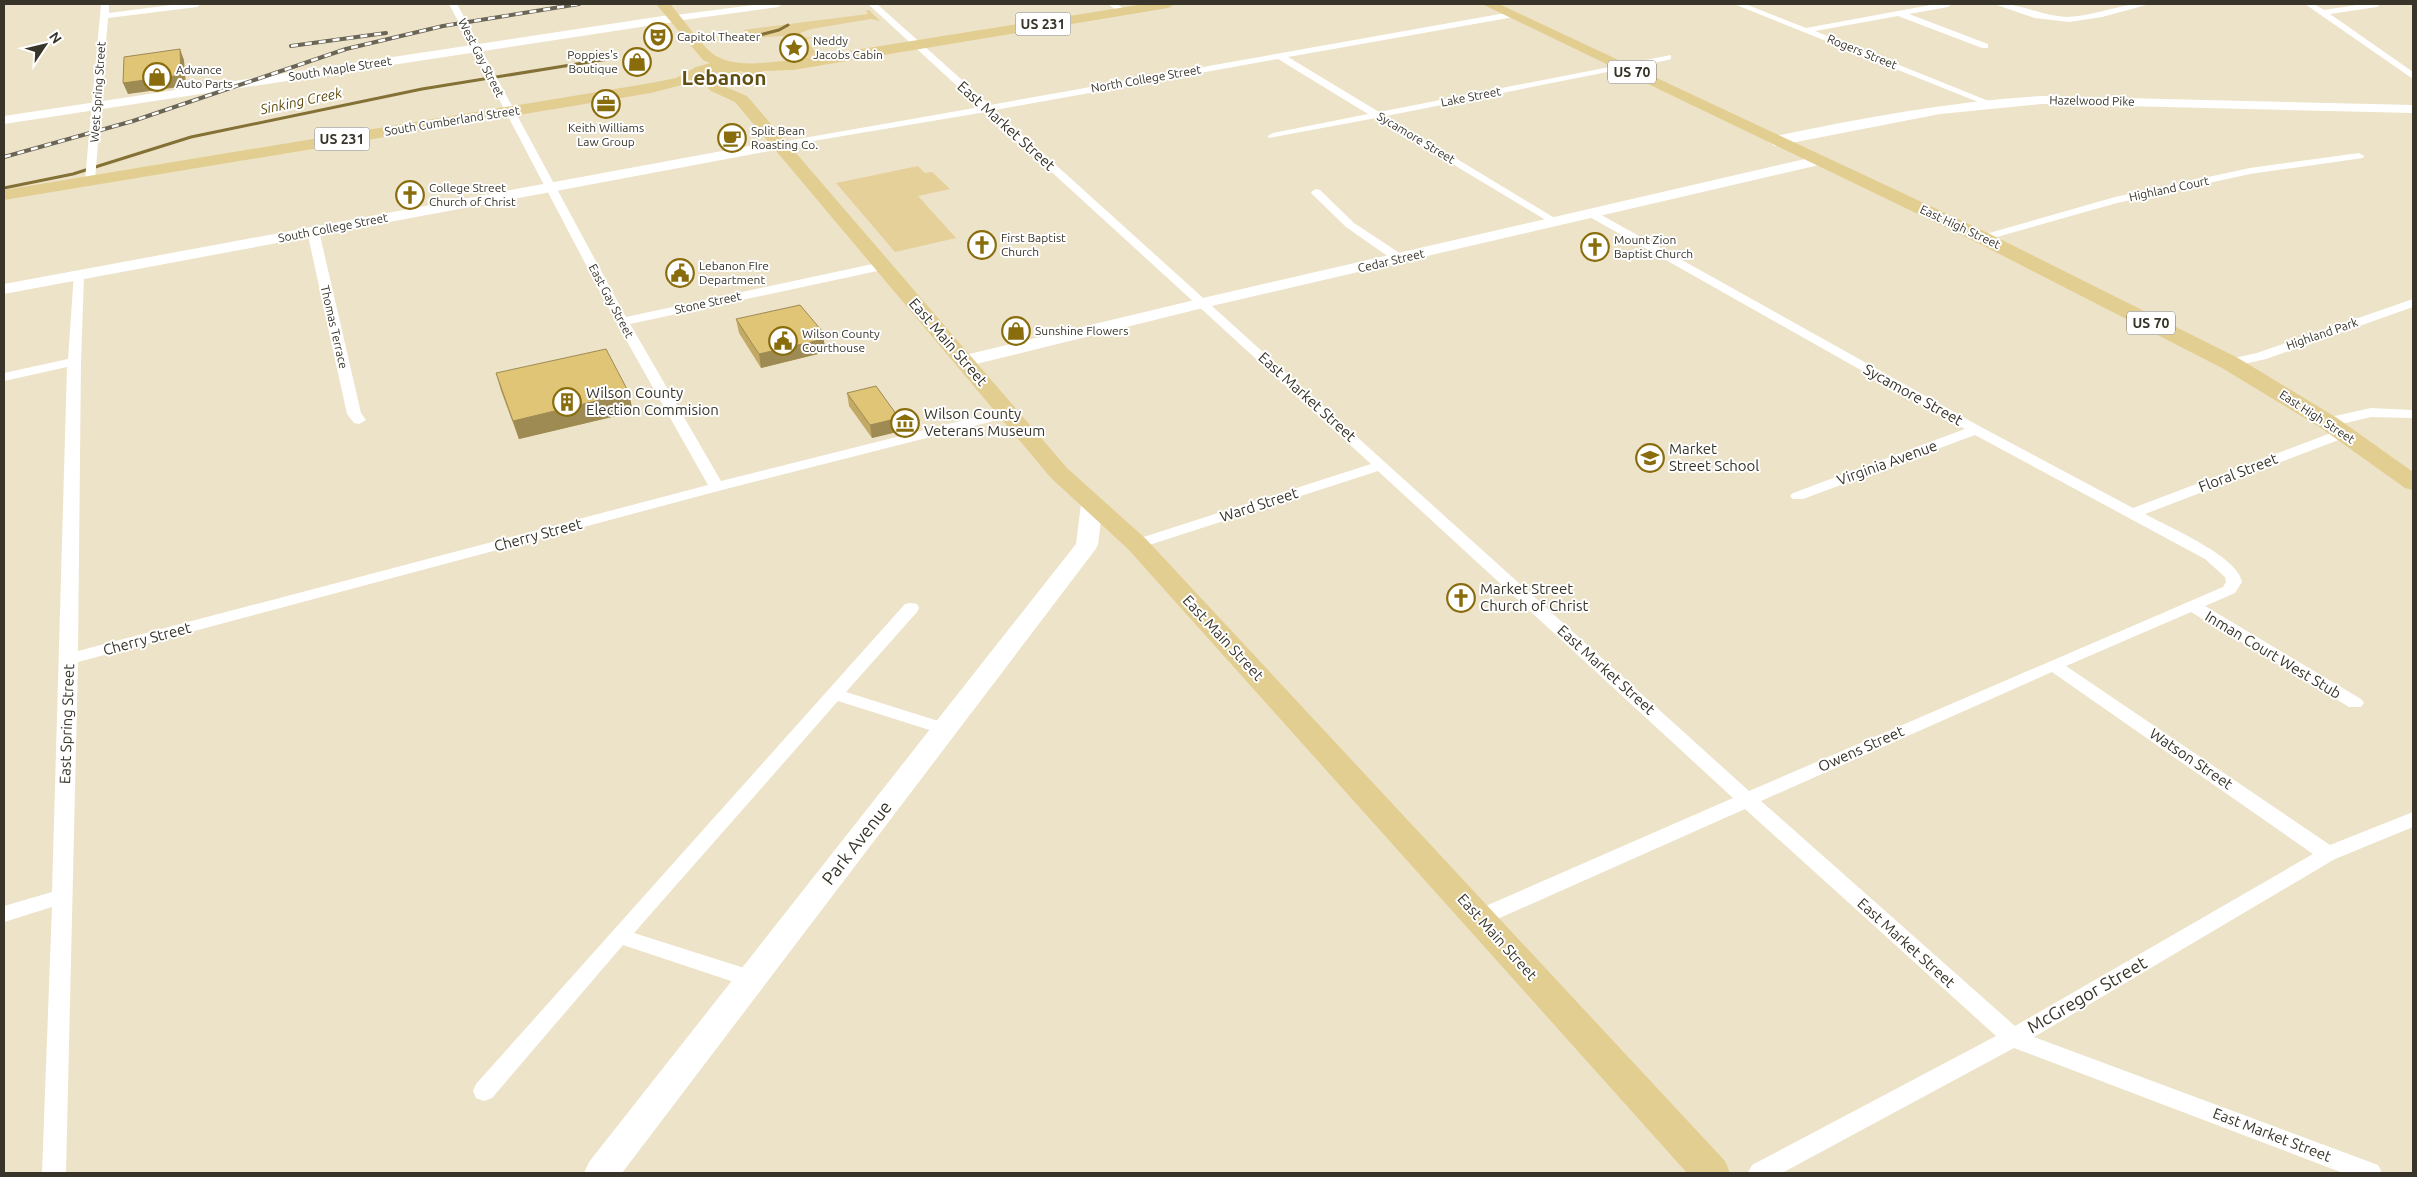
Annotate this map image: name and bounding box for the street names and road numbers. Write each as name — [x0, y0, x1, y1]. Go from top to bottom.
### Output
road number: US 231 — [1016, 12, 1070, 36]
street label: West Gay Street — [456, 16, 507, 99]
street label: Rogers Street — [1825, 32, 1899, 72]
street label: West Spring Street — [87, 41, 108, 143]
street label: South Maple Street — [287, 54, 393, 83]
road number: US 70 — [1608, 61, 1656, 84]
street label: North College Street — [1090, 62, 1202, 95]
street label: East Market Street — [954, 77, 1059, 174]
street label: Lake Street — [1440, 84, 1502, 109]
street label: Hazelwood Pike — [2049, 93, 2135, 108]
street label: South Cumberland Street — [383, 103, 521, 138]
street label: Sycamore Street — [1375, 109, 1458, 166]
road number: US 231 — [314, 128, 370, 150]
street label: Highland Court — [2128, 174, 2210, 203]
street label: East High Street — [1918, 202, 2003, 251]
street label: South College Street — [277, 210, 389, 245]
street label: Cedar Street — [1356, 246, 1426, 274]
street label: East Gay Street — [587, 262, 636, 340]
street label: Thomas Terrace — [319, 284, 350, 370]
street label: Stone Street — [673, 289, 743, 316]
street label: East Main Street — [906, 294, 991, 389]
road number: US 70 — [2127, 312, 2175, 334]
street label: Highland Park — [2284, 315, 2359, 352]
street label: East Market Street — [1255, 348, 1360, 445]
street label: Sycamore Street — [1861, 360, 1966, 429]
street label: East High Street — [2277, 387, 2357, 446]
street label: Virginia Avenue — [1834, 437, 1939, 489]
street label: Floral Street — [2196, 450, 2280, 495]
street label: Ward Street — [1218, 484, 1300, 525]
street label: Cherry Street — [492, 515, 584, 554]
street label: East Main Street — [1180, 592, 1267, 684]
street label: Inman Court West Stub — [2202, 607, 2344, 702]
street label: Cherry Street — [101, 619, 193, 658]
street label: East Market Street — [1554, 621, 1659, 718]
street label: East Spring Street — [56, 663, 77, 784]
street label: Owens Street — [1815, 722, 1906, 775]
street label: Watson Street — [2147, 725, 2236, 793]
street label: Park Avenue — [817, 797, 895, 888]
street label: East Main Street — [1454, 890, 1541, 983]
street label: East Market Street — [1854, 894, 1959, 991]
street label: McGregor Street — [2023, 952, 2150, 1036]
street label: East Market Street — [2211, 1104, 2334, 1165]

